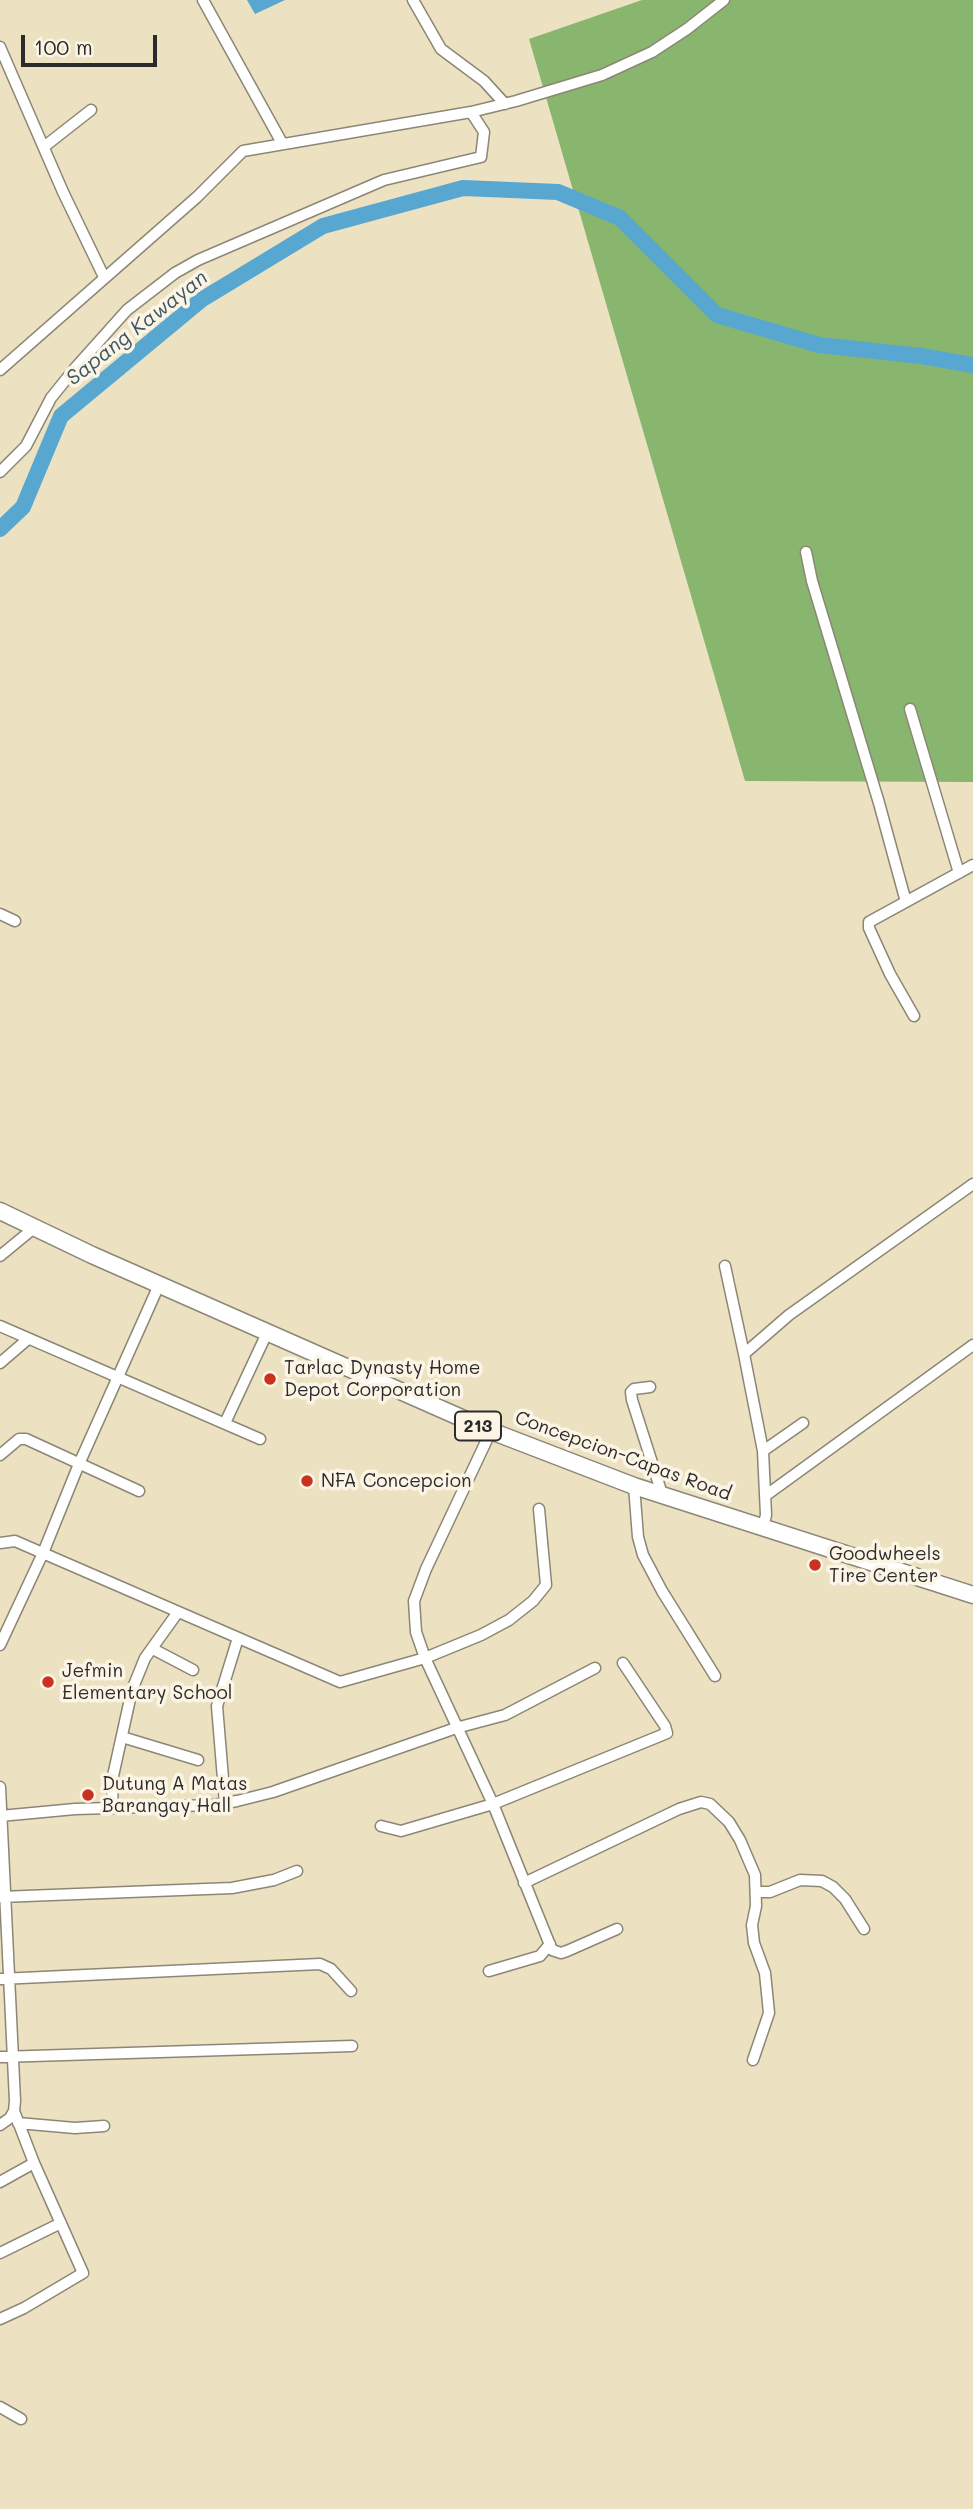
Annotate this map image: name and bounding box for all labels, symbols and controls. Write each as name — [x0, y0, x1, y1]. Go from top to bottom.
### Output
scale bar — [24, 21, 161, 65]
text: 100 m — [34, 33, 93, 60]
water label: Sapang Kawayan — [61, 265, 213, 391]
place label: Tarlac Dynasty Home Depot Corporation — [284, 1357, 480, 1401]
marker: Tarlac Dynasty Home Depot Corporation — [262, 1371, 278, 1387]
street label: Concepcion-Capas Road — [512, 1406, 734, 1506]
road number: 213 — [455, 1412, 501, 1441]
place label: NFA Concepcion — [321, 1470, 472, 1492]
marker: NFA Concepcion — [299, 1473, 315, 1489]
place label: Goodwheels Tire Center — [829, 1543, 941, 1587]
marker: Goodwheels Tire Center — [807, 1557, 823, 1573]
place label: Jefmin Elementary School — [62, 1660, 232, 1704]
marker: Jefmin Elementary School — [40, 1674, 56, 1690]
place label: Dutung A Matas Barangay Hall — [102, 1773, 247, 1817]
marker: Dutung A Matas Barangay Hall — [80, 1787, 96, 1803]

